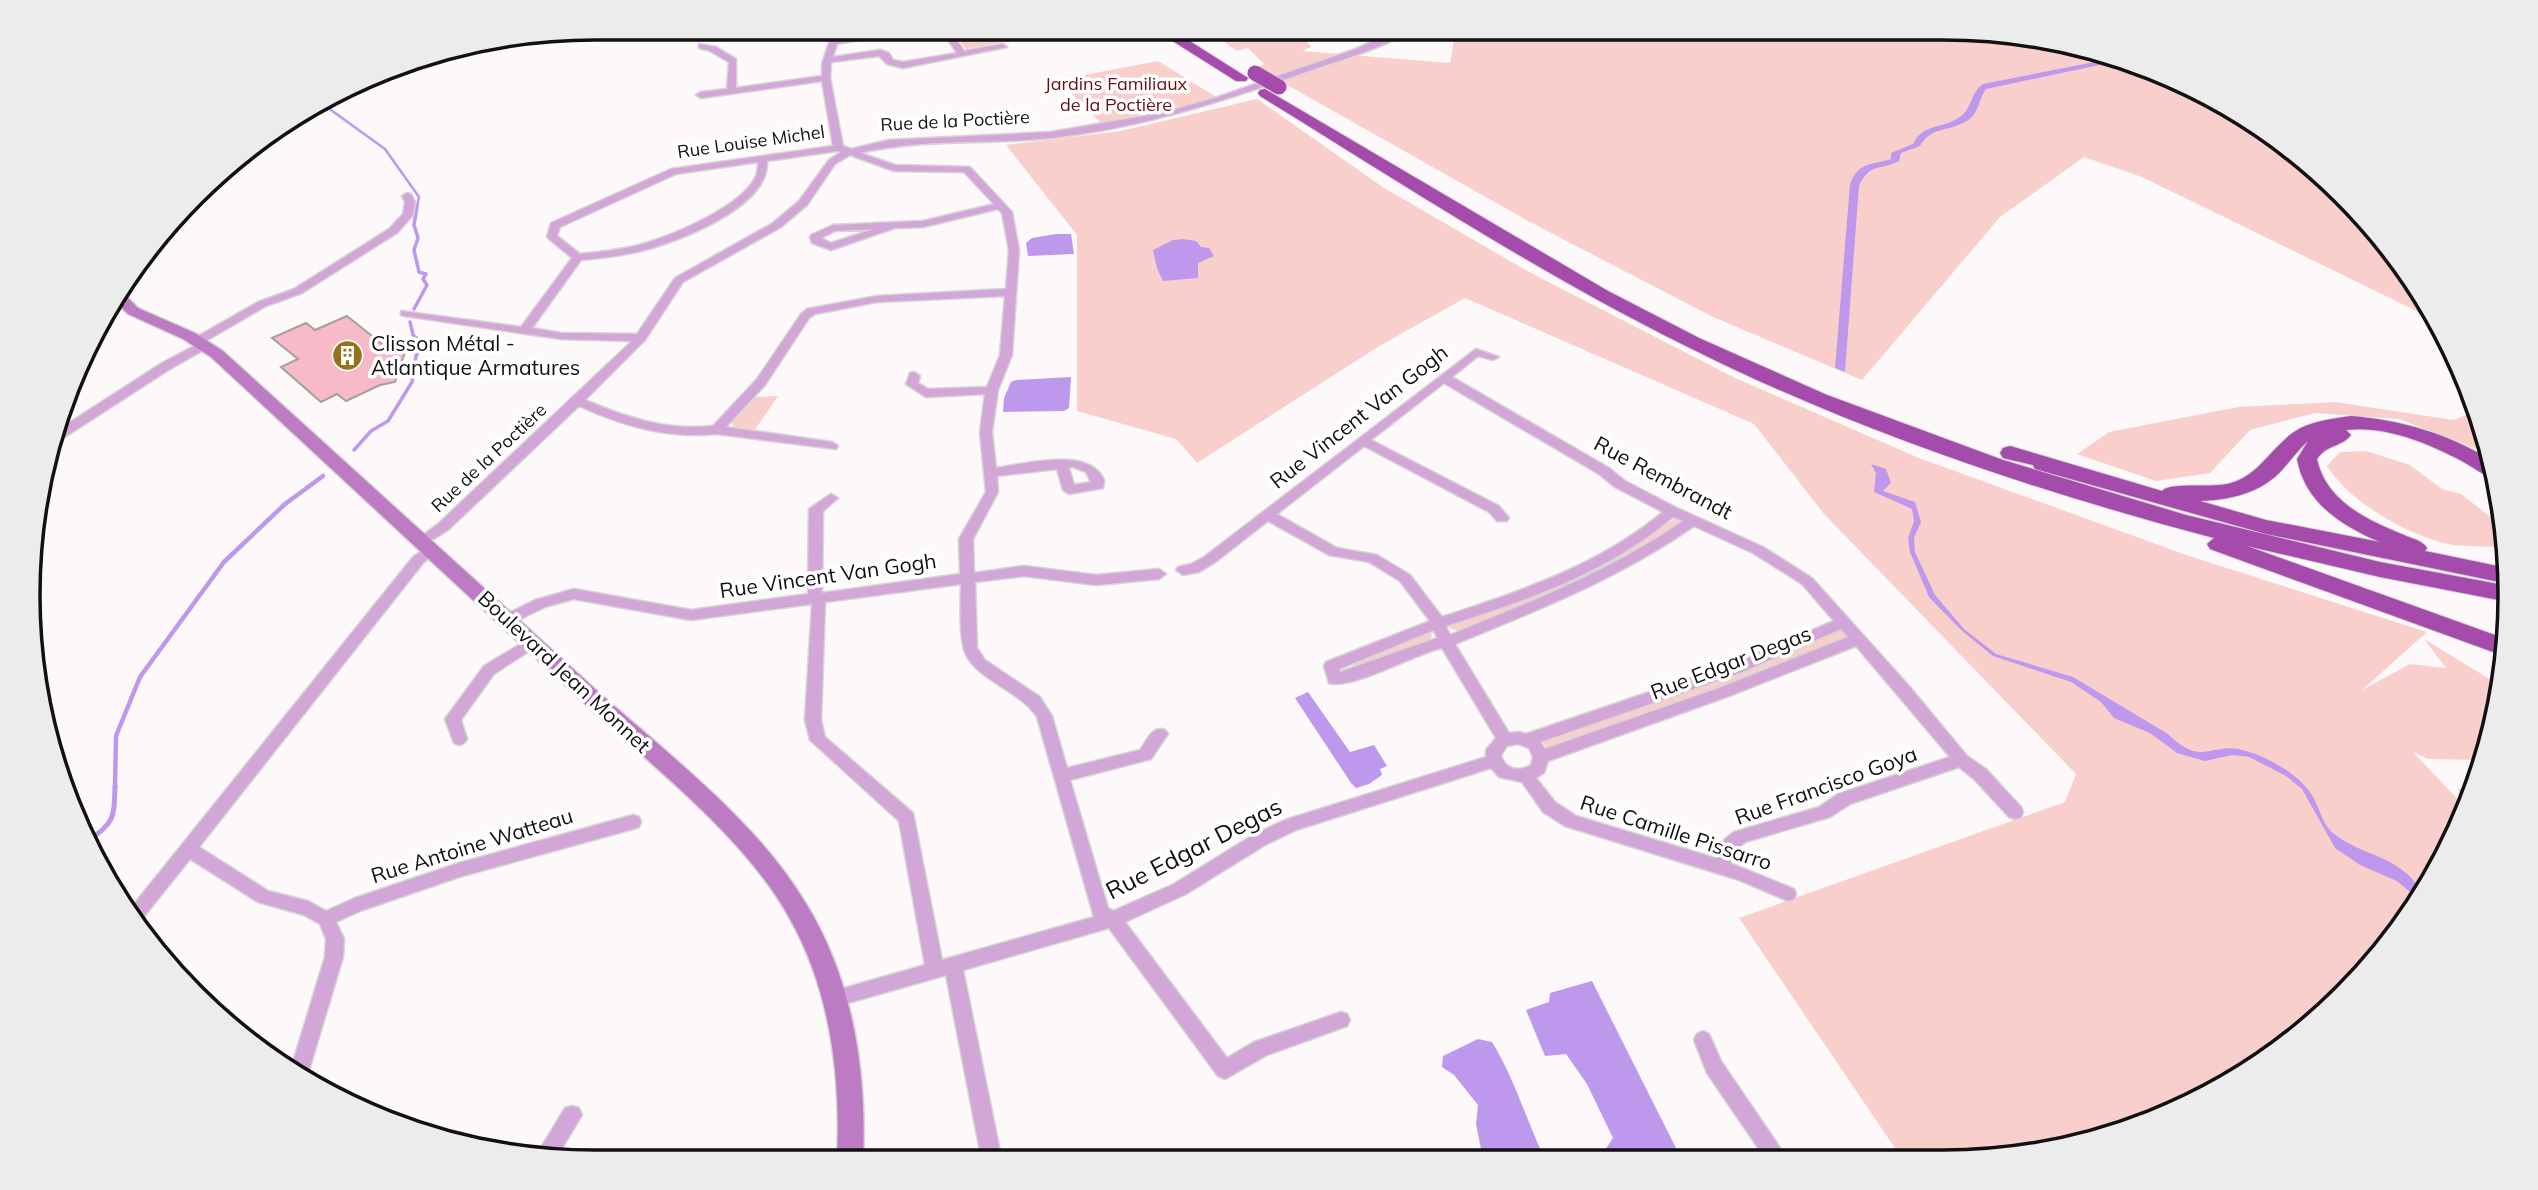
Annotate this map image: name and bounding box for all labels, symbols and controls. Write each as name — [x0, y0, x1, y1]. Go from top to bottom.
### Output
park label: Jardins Familiaux de la Poctière — [1045, 72, 1188, 116]
street label: Rue de la Poctière — [880, 105, 1030, 136]
street label: Rue Louise Michel — [676, 120, 826, 163]
place label: Clisson Métal - Atlantique Armatures — [371, 330, 580, 380]
building icon: Clisson Métal - Atlantique Armatures — [331, 339, 365, 373]
street label: Rue Vincent Van Gogh — [1264, 339, 1452, 494]
street label: Rue de la Poctière — [426, 398, 551, 517]
street label: Rue Rembrandt — [1590, 430, 1737, 524]
street label: Rue Vincent Van Gogh — [718, 547, 938, 603]
street label: Boulevard Jean Monnet — [473, 585, 656, 758]
street label: Rue Edgar Degas — [1647, 620, 1814, 705]
street label: Rue Francisco Goya — [1731, 740, 1920, 830]
street label: Rue Camille Pissarro — [1577, 789, 1775, 875]
street label: Rue Edgar Degas — [1100, 791, 1287, 905]
street label: Rue Antoine Watteau — [368, 802, 576, 888]

